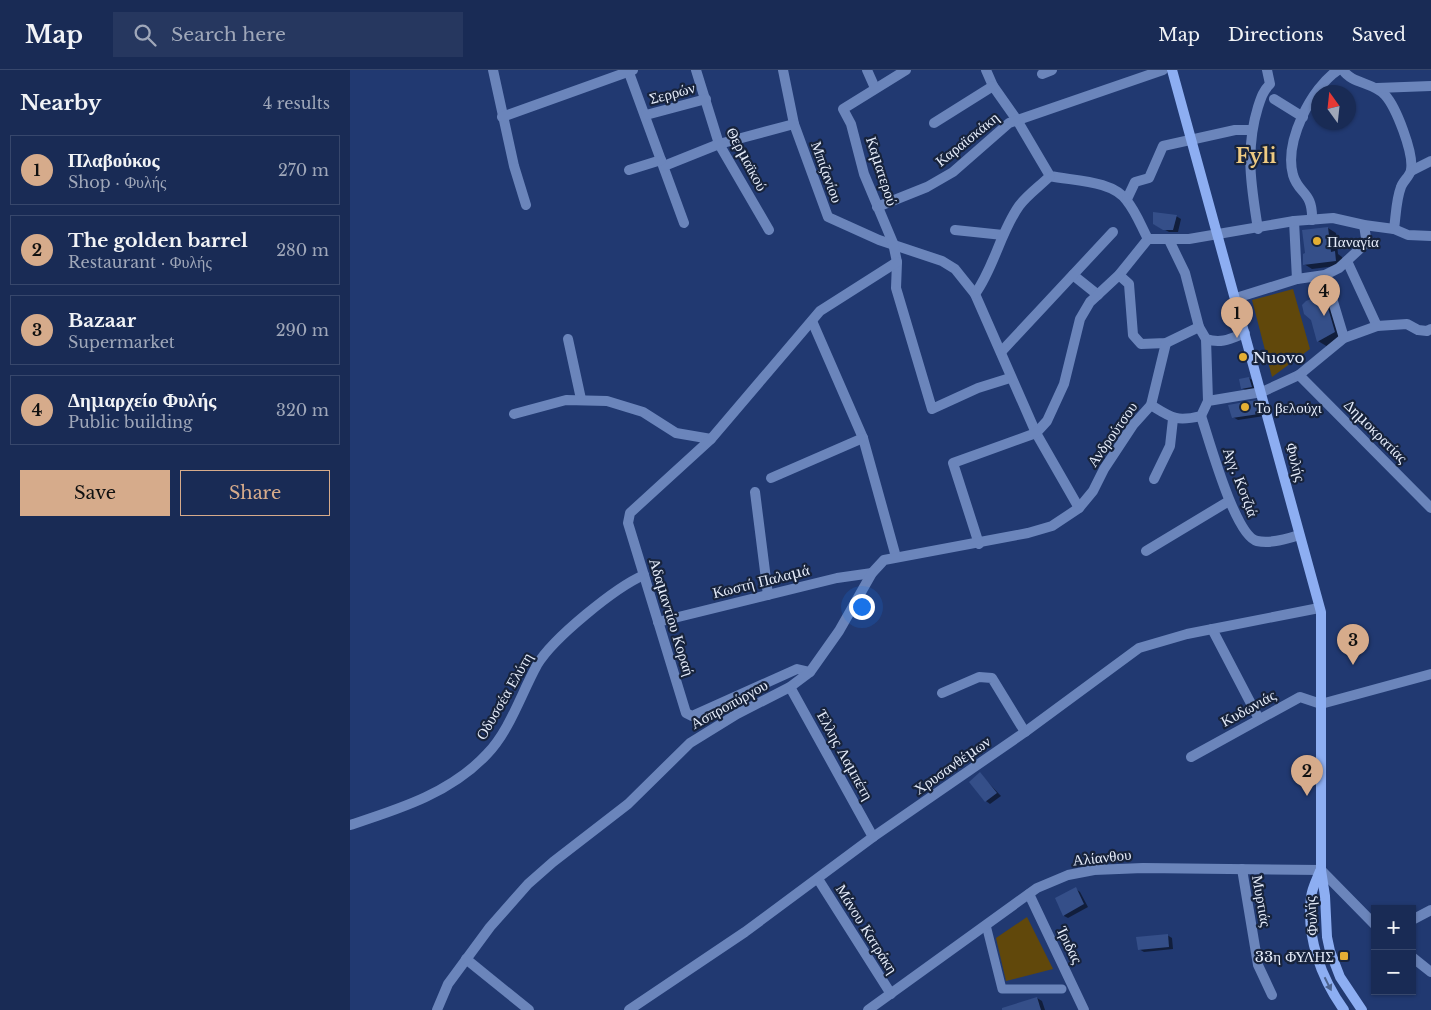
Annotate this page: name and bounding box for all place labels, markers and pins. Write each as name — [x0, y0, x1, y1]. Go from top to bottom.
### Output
place label: Παναγία — [1327, 232, 1379, 251]
marker: Παναγία — [1311, 235, 1323, 247]
pin: 4 — [1308, 275, 1340, 316]
pin: 1 — [1221, 297, 1253, 338]
place label: Nuovo — [1253, 348, 1305, 367]
marker: Nuovo — [1237, 351, 1249, 363]
place label: Το βελούχι — [1255, 398, 1322, 417]
marker: Το βελούχι — [1239, 401, 1251, 413]
pin: 3 — [1337, 624, 1369, 665]
pin: 2 — [1291, 755, 1323, 796]
place label: 33η ΦΥΛΗΣ — [1255, 947, 1334, 966]
marker: 33η ΦΥΛΗΣ — [1338, 950, 1350, 962]

